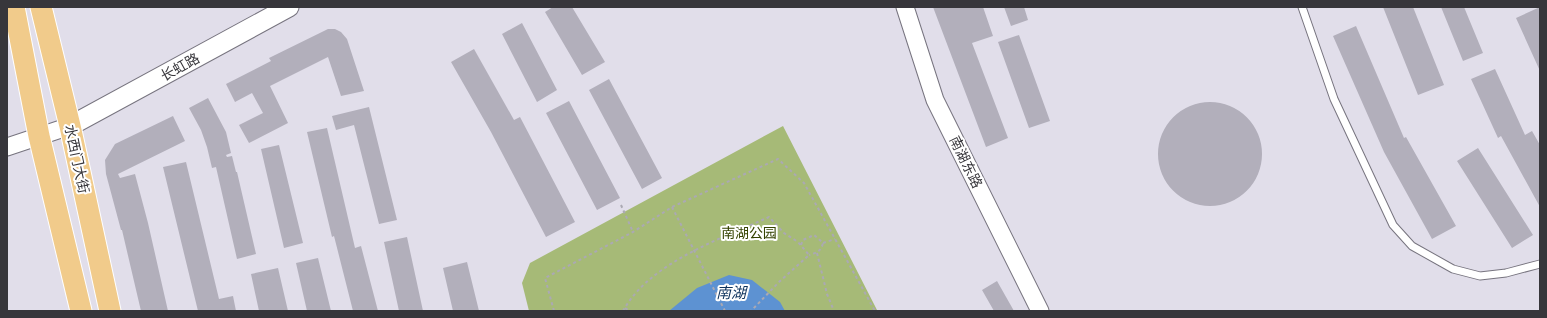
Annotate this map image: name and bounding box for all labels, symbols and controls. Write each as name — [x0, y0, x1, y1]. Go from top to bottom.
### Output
street label: 长虹路 — [158, 50, 202, 84]
street label: 水西门大街 — [62, 123, 92, 195]
street label: 南湖东路 — [947, 133, 985, 191]
park label: 南湖公园 — [721, 225, 777, 241]
water label: 南湖 — [716, 284, 748, 302]

